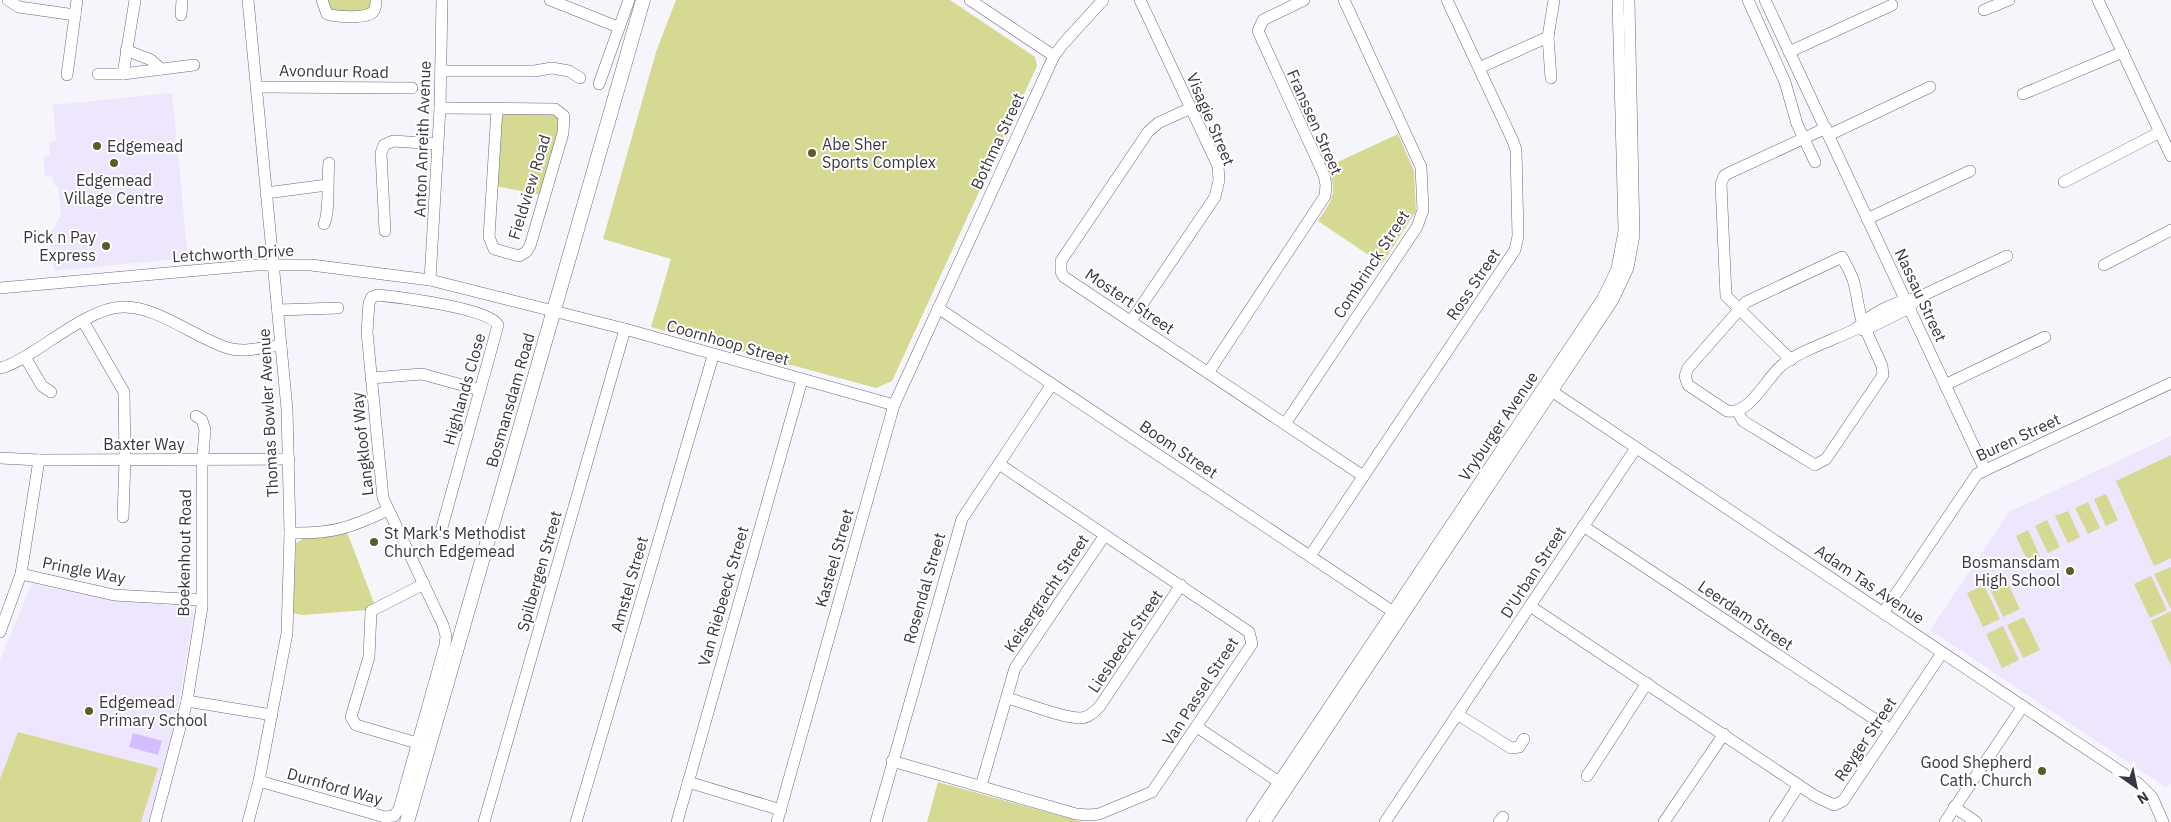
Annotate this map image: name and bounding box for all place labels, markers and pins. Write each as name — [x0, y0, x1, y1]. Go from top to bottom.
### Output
place label: Abe Sher Sports Complex — [822, 134, 936, 172]
place label: Edgemead — [107, 136, 183, 156]
marker: Edgemead — [91, 140, 103, 152]
marker: Abe Sher Sports Complex — [806, 147, 818, 159]
marker: Edgemead Village Centre — [108, 157, 120, 169]
place label: Edgemead Village Centre — [64, 170, 164, 208]
place label: Pick n Pay Express — [23, 227, 96, 265]
marker: Pick n Pay Express — [100, 240, 112, 252]
place label: St Mark's Methodist Church Edgemead — [384, 523, 526, 561]
marker: St Mark's Methodist Church Edgemead — [368, 536, 380, 548]
place label: Bosmansdam High School — [1962, 552, 2060, 590]
marker: Bosmansdam High School — [2064, 565, 2076, 577]
place label: Edgemead Primary School — [99, 692, 207, 730]
marker: Edgemead Primary School — [83, 705, 95, 717]
place label: Good Shepherd Cath. Church — [1921, 752, 2032, 790]
marker: Good Shepherd Cath. Church — [2036, 765, 2048, 777]

